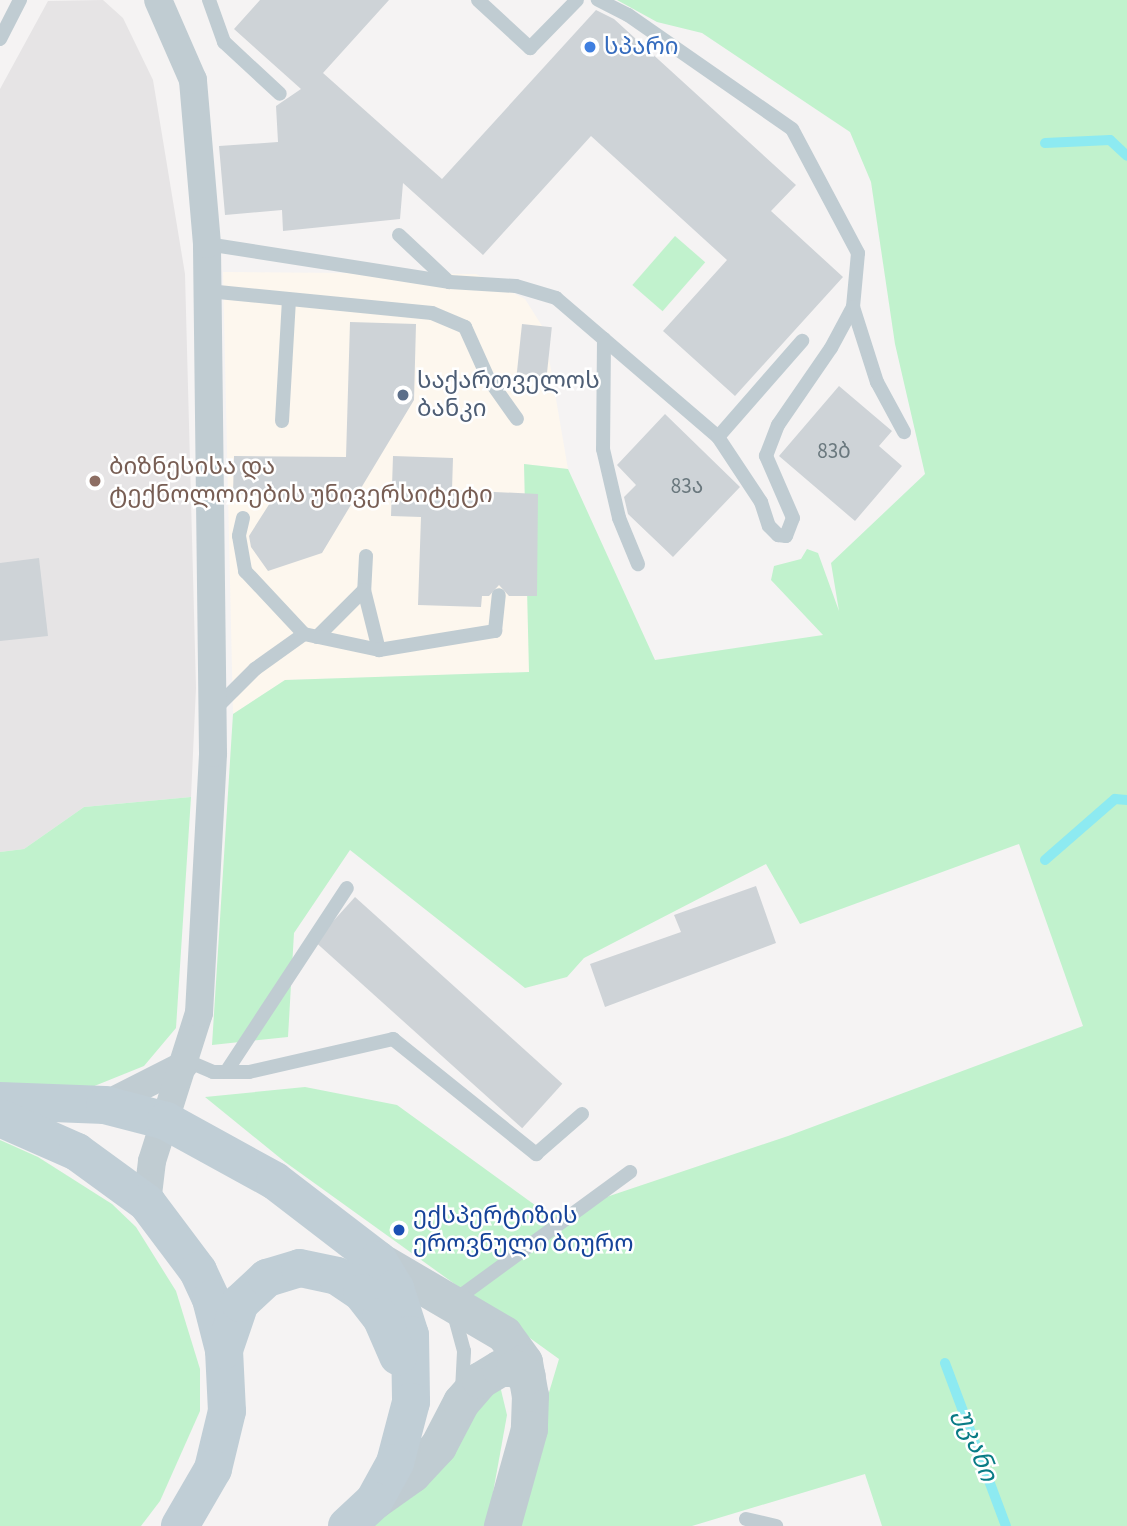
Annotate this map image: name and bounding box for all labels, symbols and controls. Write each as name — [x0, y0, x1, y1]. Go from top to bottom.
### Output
place label: სპარი — [604, 33, 679, 61]
marker: სპარი — [582, 39, 598, 55]
place label: საქართველოს ბანკი — [417, 367, 600, 423]
marker: საქართველოს ბანკი — [395, 387, 411, 403]
house number: 83ბ — [817, 438, 851, 464]
place label: ბიზნესისა და ტექნოლოიების უნივერსიტეტი — [109, 453, 493, 509]
marker: ბიზნესისა და ტექნოლოიების უნივერსიტეტი — [87, 473, 103, 489]
house number: 83ა — [671, 473, 703, 499]
place label: ექსპერტიზის ეროვნული ბიურო — [413, 1202, 633, 1258]
marker: ექსპერტიზის ეროვნული ბიურო — [391, 1222, 407, 1238]
water label: უკანი — [948, 1404, 1004, 1486]

